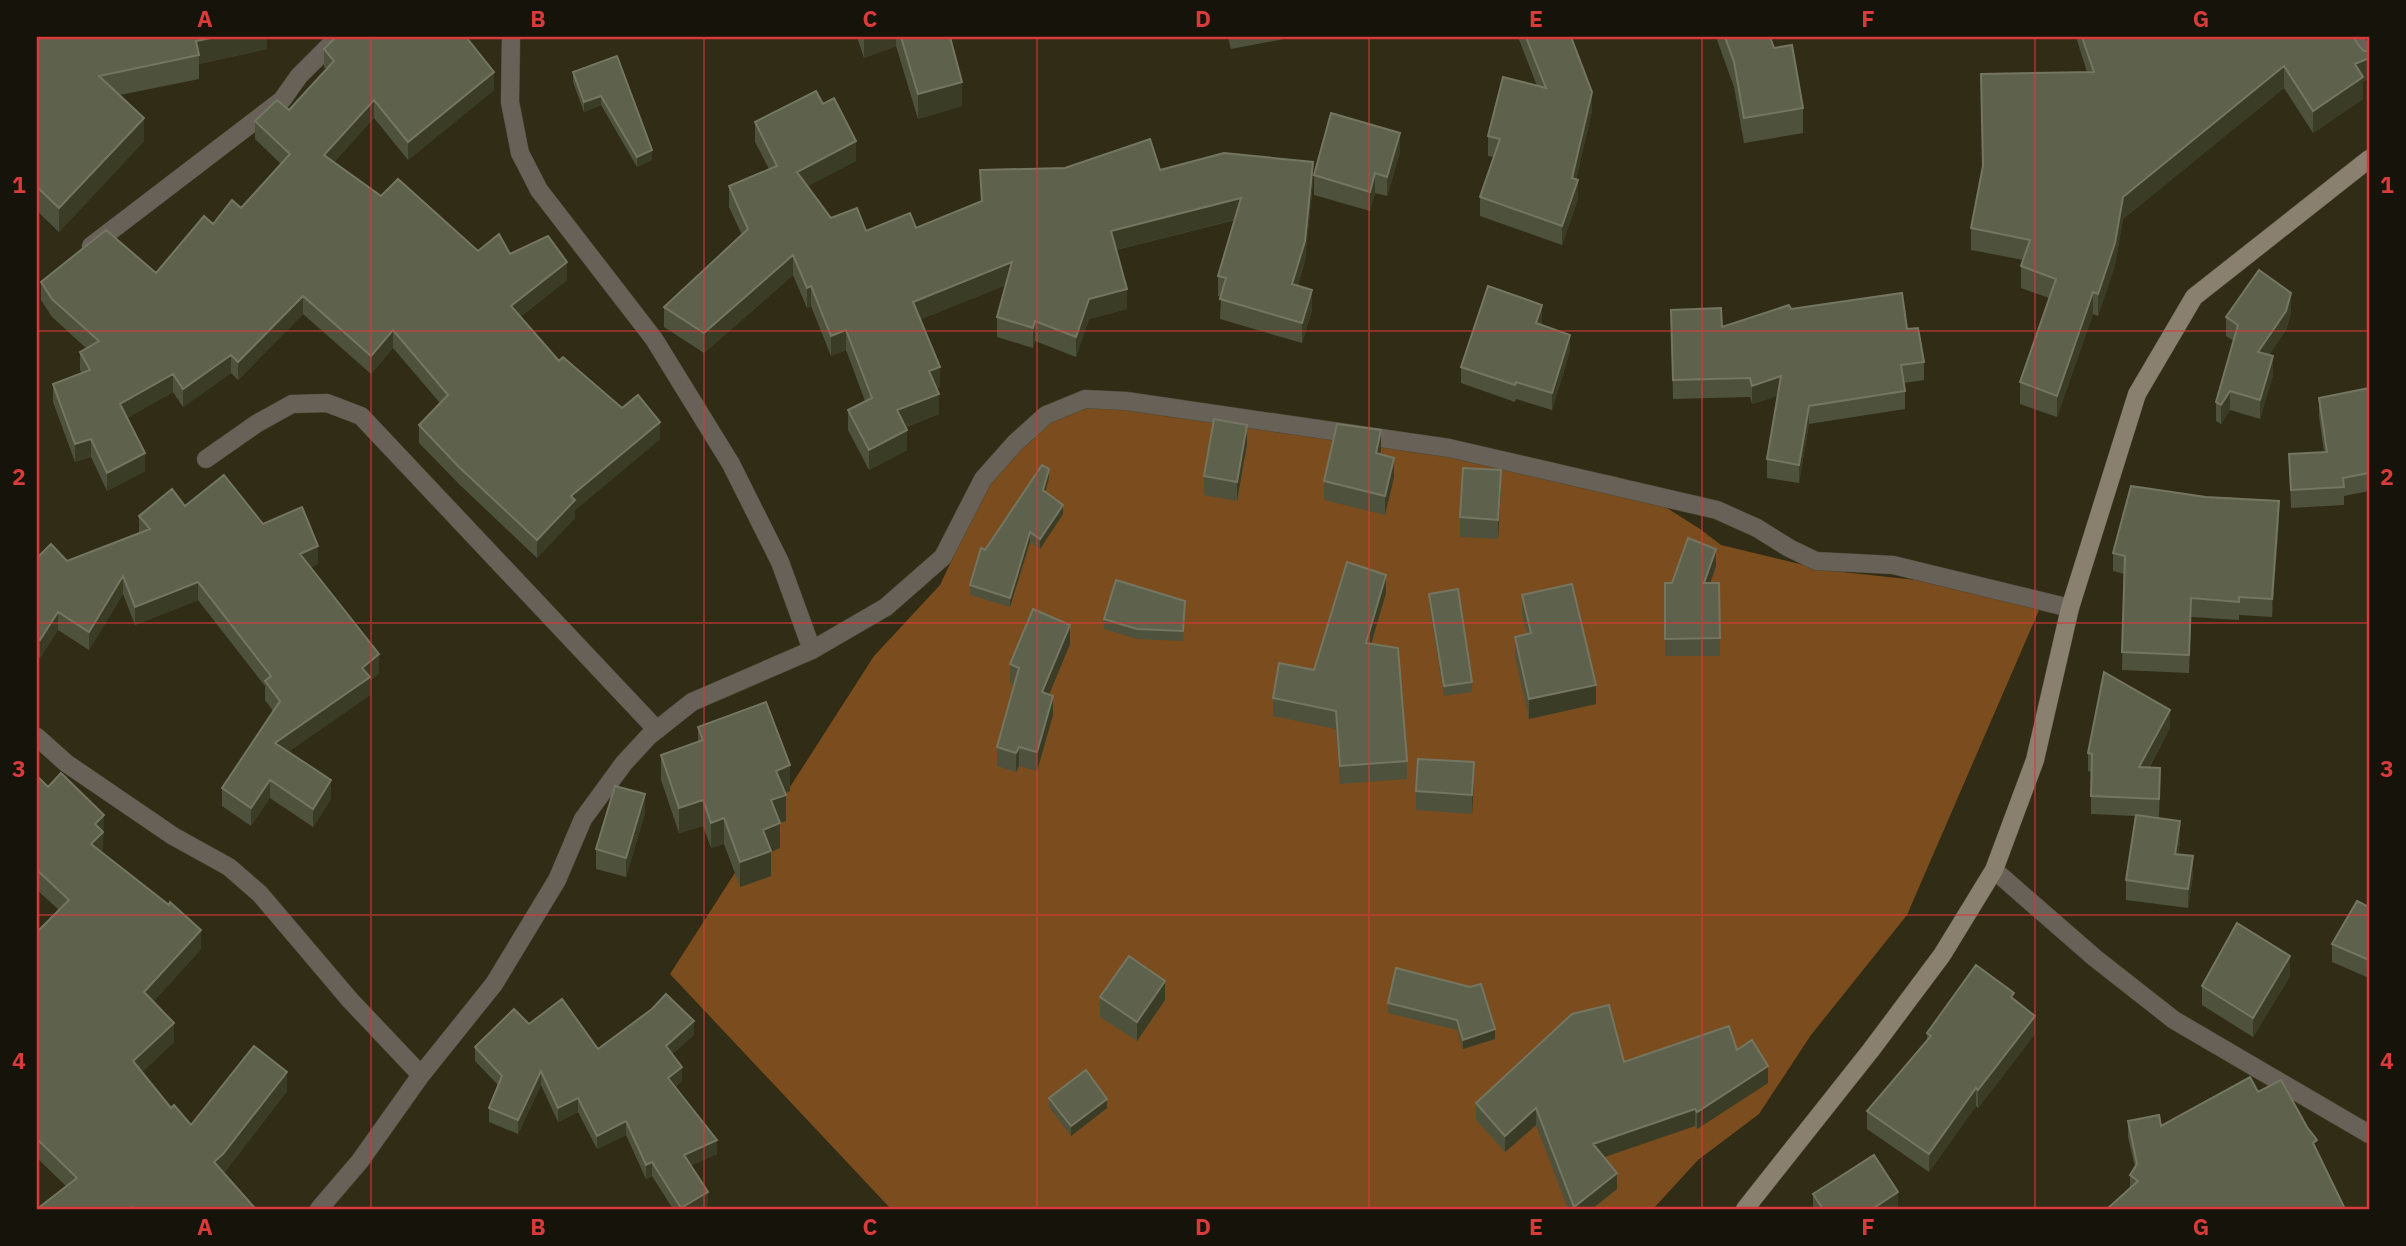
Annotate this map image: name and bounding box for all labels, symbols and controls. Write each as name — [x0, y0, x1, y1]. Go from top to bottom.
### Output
text: A — [197, 3, 213, 33]
text: B — [530, 3, 546, 33]
text: C — [863, 3, 878, 33]
text: D — [1195, 3, 1211, 33]
text: E — [1529, 3, 1543, 33]
text: F — [1861, 3, 1875, 33]
text: G — [2193, 3, 2209, 33]
text: 1 — [12, 169, 26, 199]
text: 1 — [2380, 169, 2394, 199]
text: 2 — [12, 461, 26, 491]
text: 2 — [2380, 461, 2394, 491]
text: 3 — [12, 753, 26, 783]
text: 3 — [2380, 753, 2394, 783]
text: 4 — [12, 1045, 26, 1075]
text: 4 — [2380, 1045, 2394, 1075]
text: A — [197, 1211, 213, 1241]
text: B — [530, 1211, 546, 1241]
text: C — [863, 1211, 878, 1241]
text: D — [1195, 1211, 1211, 1241]
text: E — [1529, 1211, 1543, 1241]
text: F — [1861, 1211, 1875, 1241]
text: G — [2193, 1211, 2209, 1241]

